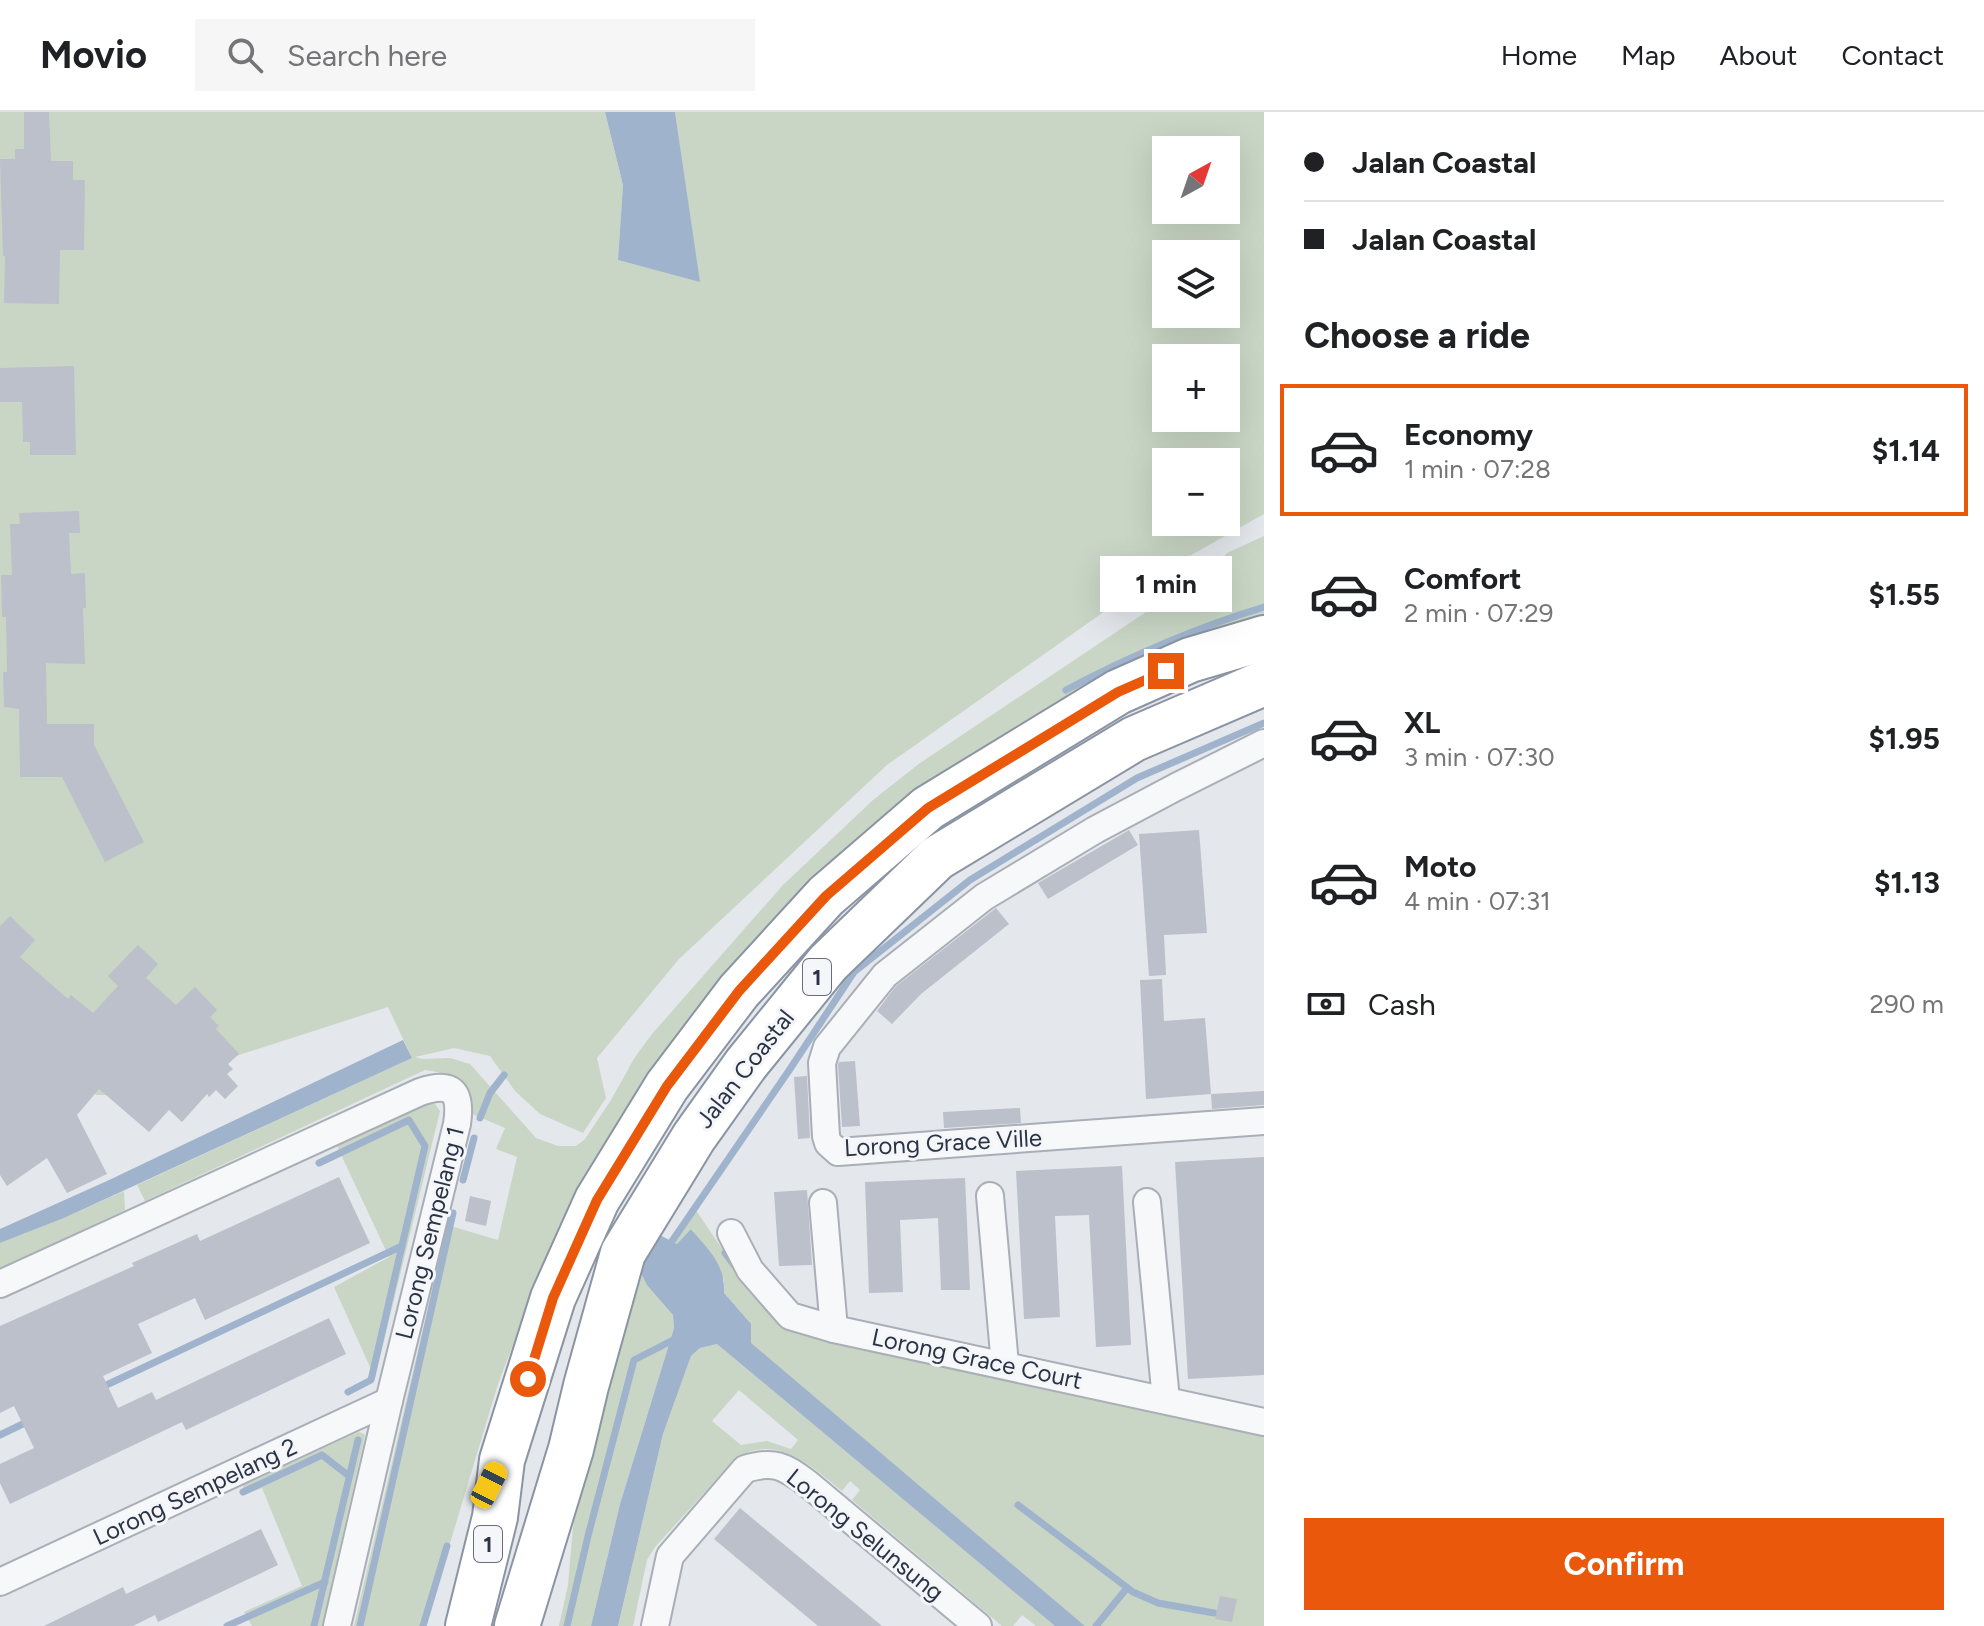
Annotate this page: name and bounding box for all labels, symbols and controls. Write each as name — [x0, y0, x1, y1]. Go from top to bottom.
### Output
search box — [195, 19, 755, 91]
text: Movio — [40, 32, 147, 78]
icon: search — [223, 33, 267, 77]
text: Search here — [287, 37, 447, 74]
text: Home — [1501, 38, 1577, 72]
text: Map — [1621, 38, 1676, 72]
text: About — [1720, 38, 1797, 72]
text: Contact — [1841, 38, 1944, 72]
north arrow — [1152, 136, 1240, 224]
map controls — [1152, 136, 1240, 536]
text: Jalan Coastal — [1352, 144, 1536, 181]
text: Jalan Coastal — [1352, 221, 1536, 258]
button: layers — [1152, 240, 1240, 328]
text: Choose a ride — [1304, 314, 1530, 357]
button: + — [1152, 344, 1240, 432]
icon: car — [1308, 414, 1380, 486]
text: Economy — [1404, 416, 1533, 453]
text: $1.14 — [1872, 432, 1940, 469]
button: − — [1152, 448, 1240, 536]
text: 1 min · 07:28 — [1404, 453, 1551, 485]
callout: 1 min — [1100, 555, 1232, 611]
icon: car — [1308, 558, 1380, 630]
text: Comfort — [1404, 560, 1522, 597]
text: 1 min — [1135, 568, 1197, 600]
text: $1.55 — [1868, 576, 1940, 613]
text: 2 min · 07:29 — [1404, 597, 1554, 629]
route end — [1148, 653, 1184, 689]
icon: car — [1308, 702, 1380, 774]
text: XL — [1404, 704, 1440, 741]
text: $1.95 — [1868, 720, 1940, 757]
text: 3 min · 07:30 — [1404, 741, 1555, 773]
icon: car — [1308, 846, 1380, 918]
text: Moto — [1404, 848, 1476, 885]
text: $1.13 — [1874, 864, 1940, 901]
text: 4 min · 07:31 — [1404, 885, 1551, 917]
road number: 1 — [803, 959, 831, 995]
icon: cash — [1304, 982, 1348, 1026]
text: Cash — [1368, 986, 1436, 1023]
text: 290 m — [1870, 988, 1944, 1020]
street label: Jalan Coastal — [689, 1004, 800, 1134]
street label: Lorong Sempelang 1 — [389, 1123, 470, 1342]
street label: Lorong Grace Ville — [843, 1123, 1043, 1162]
street label: Lorong Grace Court — [869, 1322, 1085, 1395]
route start — [510, 1361, 546, 1397]
street label: Lorong Sempelang 2 — [88, 1432, 301, 1552]
car — [467, 1458, 511, 1512]
street label: Lorong Selunsung — [781, 1462, 950, 1607]
button: Confirm — [1304, 1518, 1944, 1610]
road number: 1 — [474, 1526, 502, 1562]

